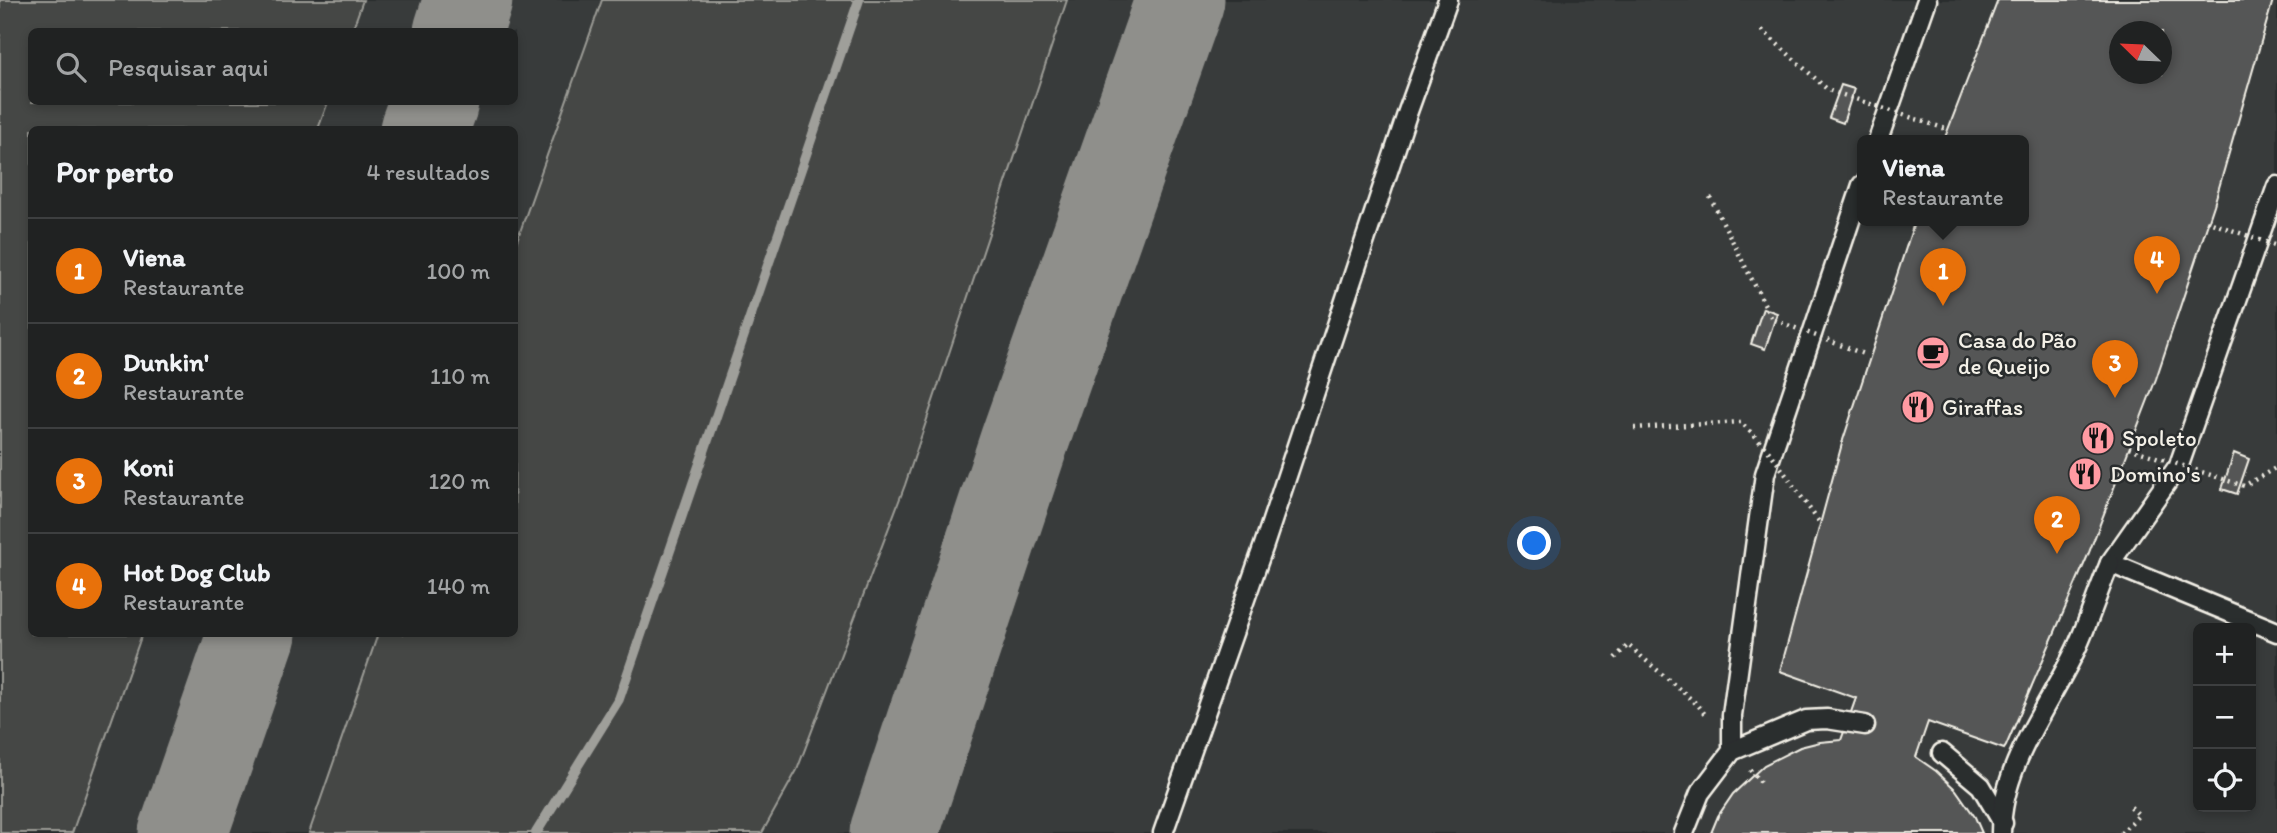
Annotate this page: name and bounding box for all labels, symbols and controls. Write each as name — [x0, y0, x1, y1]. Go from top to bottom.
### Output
north arrow — [2109, 21, 2172, 84]
search box — [28, 28, 518, 105]
icon: search — [52, 48, 90, 86]
text: Pesquisar aqui — [108, 51, 269, 83]
popup — [1857, 135, 2029, 226]
text: Viena — [1882, 151, 1945, 183]
text: Por perto — [56, 153, 174, 190]
text: 4 resultados — [367, 158, 490, 186]
text: Restaurante — [1882, 183, 2004, 211]
pin: 4 — [2134, 236, 2180, 294]
text: Viena — [123, 241, 186, 273]
pin: 1 — [1920, 248, 1966, 306]
text: 1 — [74, 257, 84, 285]
text: 100 m — [426, 257, 490, 285]
text: Restaurante — [123, 273, 244, 301]
place label: Casa do Pão de Queijo — [1958, 326, 2077, 380]
cafe icon: Casa do Pão de Queijo — [1914, 334, 1952, 372]
pin: 3 — [2092, 340, 2138, 398]
text: Dunkin' — [123, 346, 209, 378]
text: 2 — [73, 362, 85, 390]
text: 110 m — [430, 362, 490, 390]
text: Restaurante — [123, 378, 244, 406]
restaurant icon: Giraffas — [1899, 388, 1937, 426]
place label: Giraffas — [1942, 393, 2023, 421]
restaurant icon: Spoleto — [2079, 419, 2117, 457]
place label: Spoleto — [2122, 424, 2197, 452]
text: Koni — [123, 451, 174, 483]
restaurant icon: Domino's — [2066, 455, 2104, 493]
place label: Domino's — [2110, 460, 2201, 488]
text: 3 — [73, 467, 85, 495]
text: 120 m — [429, 467, 490, 495]
text: Restaurante — [123, 483, 244, 511]
pin: 2 — [2034, 496, 2080, 554]
your location — [1517, 526, 1551, 560]
text: Hot Dog Club — [123, 556, 271, 588]
text: 4 — [72, 572, 86, 600]
text: 140 m — [427, 572, 490, 600]
text: Restaurante — [123, 588, 244, 616]
map controls — [2193, 623, 2256, 812]
button: + — [2193, 623, 2256, 686]
button: − — [2193, 686, 2256, 749]
button: locate — [2193, 749, 2256, 812]

